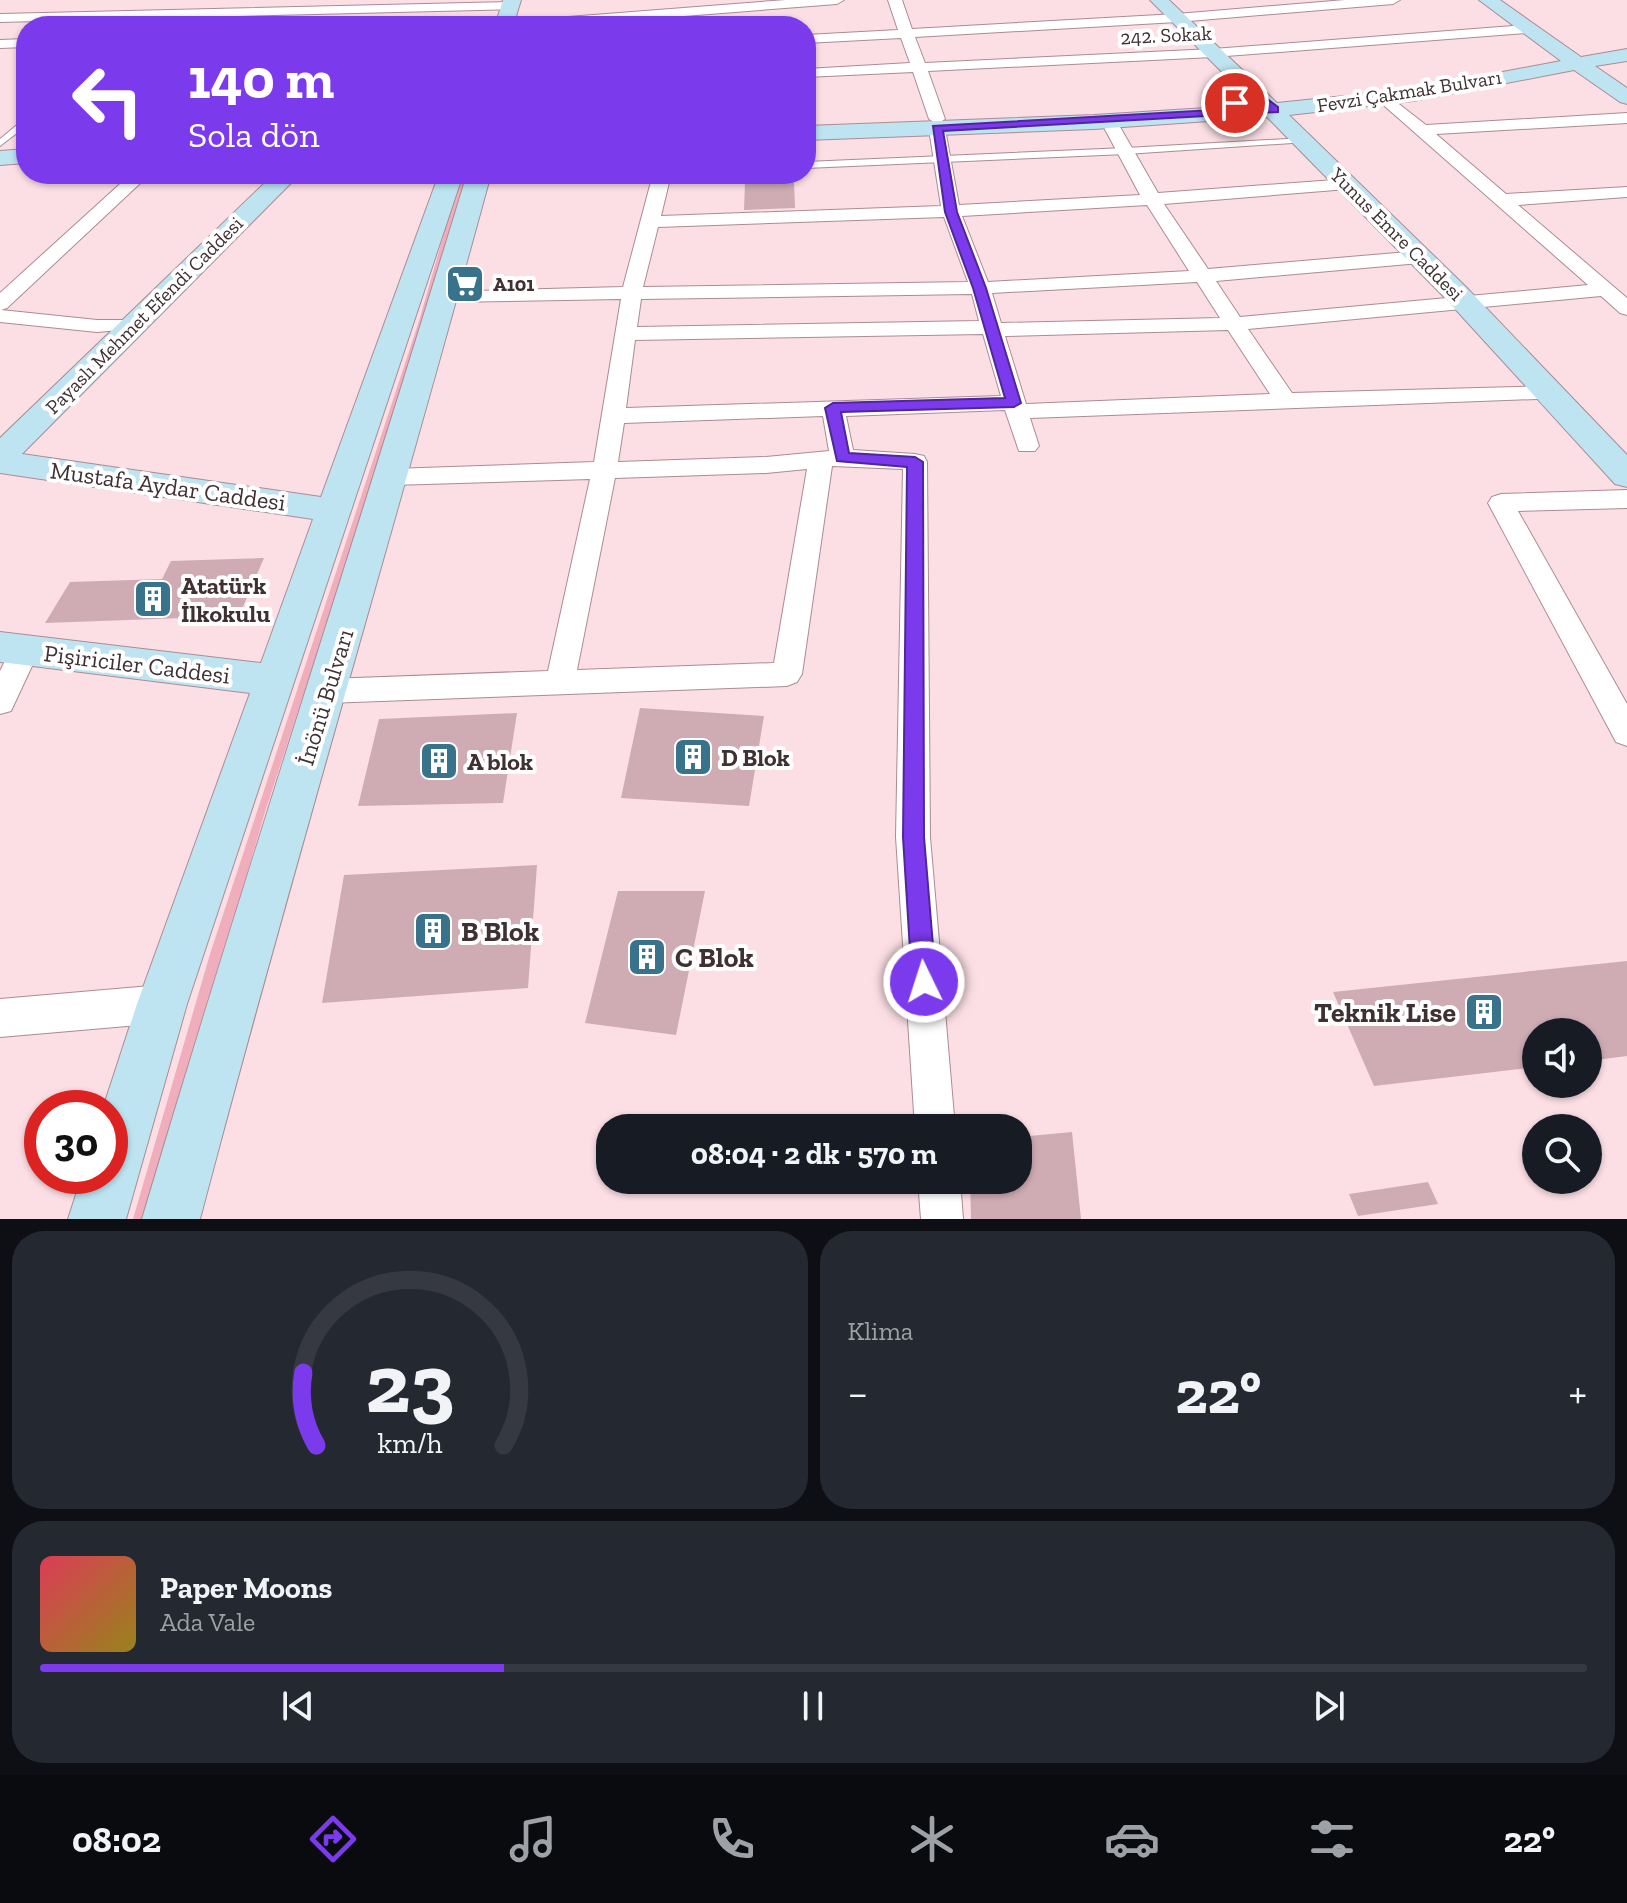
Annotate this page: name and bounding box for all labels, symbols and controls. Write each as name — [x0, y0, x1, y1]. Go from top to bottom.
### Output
street label: 242. Sokak — [1120, 21, 1213, 49]
text: 140 m — [188, 45, 334, 112]
icon: left — [56, 48, 160, 152]
street label: Fevzi Çakmak Bulvarı — [1315, 65, 1503, 117]
pin — [1201, 69, 1269, 137]
icon: arrive — [1213, 81, 1257, 125]
text: Sola dön — [188, 113, 320, 156]
street label: Yunus Emre Caddesi — [1325, 162, 1469, 306]
street label: Payaslı Mehmet Efendi Caddesi — [40, 211, 248, 419]
supermarket icon: A101 — [444, 263, 486, 305]
place label: A101 — [493, 272, 534, 296]
street label: Mustafa Aydar Caddesi — [48, 455, 288, 517]
place label: Atatürk İlkokulu — [181, 571, 270, 628]
building icon: Atatürk İlkokulu — [132, 578, 174, 620]
street label: İnönü Bulvarı — [291, 625, 360, 769]
street label: Pişiriciler Caddesi — [42, 638, 232, 690]
building icon: D Blok — [672, 736, 714, 778]
building icon: A blok — [418, 740, 460, 782]
place label: D Blok — [721, 743, 790, 772]
place label: A blok — [467, 747, 533, 776]
building icon: B Blok — [412, 910, 454, 952]
place label: B Blok — [461, 915, 540, 948]
building icon: C Blok — [626, 936, 668, 978]
position arrow — [882, 940, 966, 1024]
place label: C Blok — [675, 941, 754, 974]
building icon: Teknik Lise — [1463, 991, 1505, 1033]
place label: Teknik Lise — [1314, 996, 1456, 1029]
map controls — [1522, 1018, 1602, 1194]
button: sound — [1522, 1018, 1602, 1098]
speed limit sign: 30 — [24, 1090, 128, 1194]
button: search — [1522, 1114, 1602, 1194]
text: 08:04 · 2 dk · 570 m — [691, 1136, 937, 1172]
text: Klima — [848, 1315, 913, 1347]
text: 23 — [365, 1333, 454, 1433]
text: 22° — [1175, 1356, 1261, 1428]
text: − — [848, 1366, 868, 1419]
text: + — [1568, 1366, 1587, 1419]
text: km/h — [377, 1426, 442, 1460]
text: Paper Moons — [160, 1570, 332, 1606]
text: Ada Vale — [160, 1606, 255, 1638]
icon: previous — [276, 1684, 320, 1728]
icon: pause — [791, 1684, 835, 1728]
icon: next — [1307, 1684, 1351, 1728]
icon: directions — [305, 1811, 361, 1867]
icon: music — [505, 1811, 561, 1867]
icon: phone — [704, 1811, 760, 1867]
icon: climate — [904, 1811, 960, 1867]
icon: car — [1104, 1811, 1160, 1867]
icon: filters — [1304, 1811, 1360, 1867]
text: 08:02 — [72, 1818, 161, 1861]
text: 22° — [1503, 1818, 1555, 1861]

